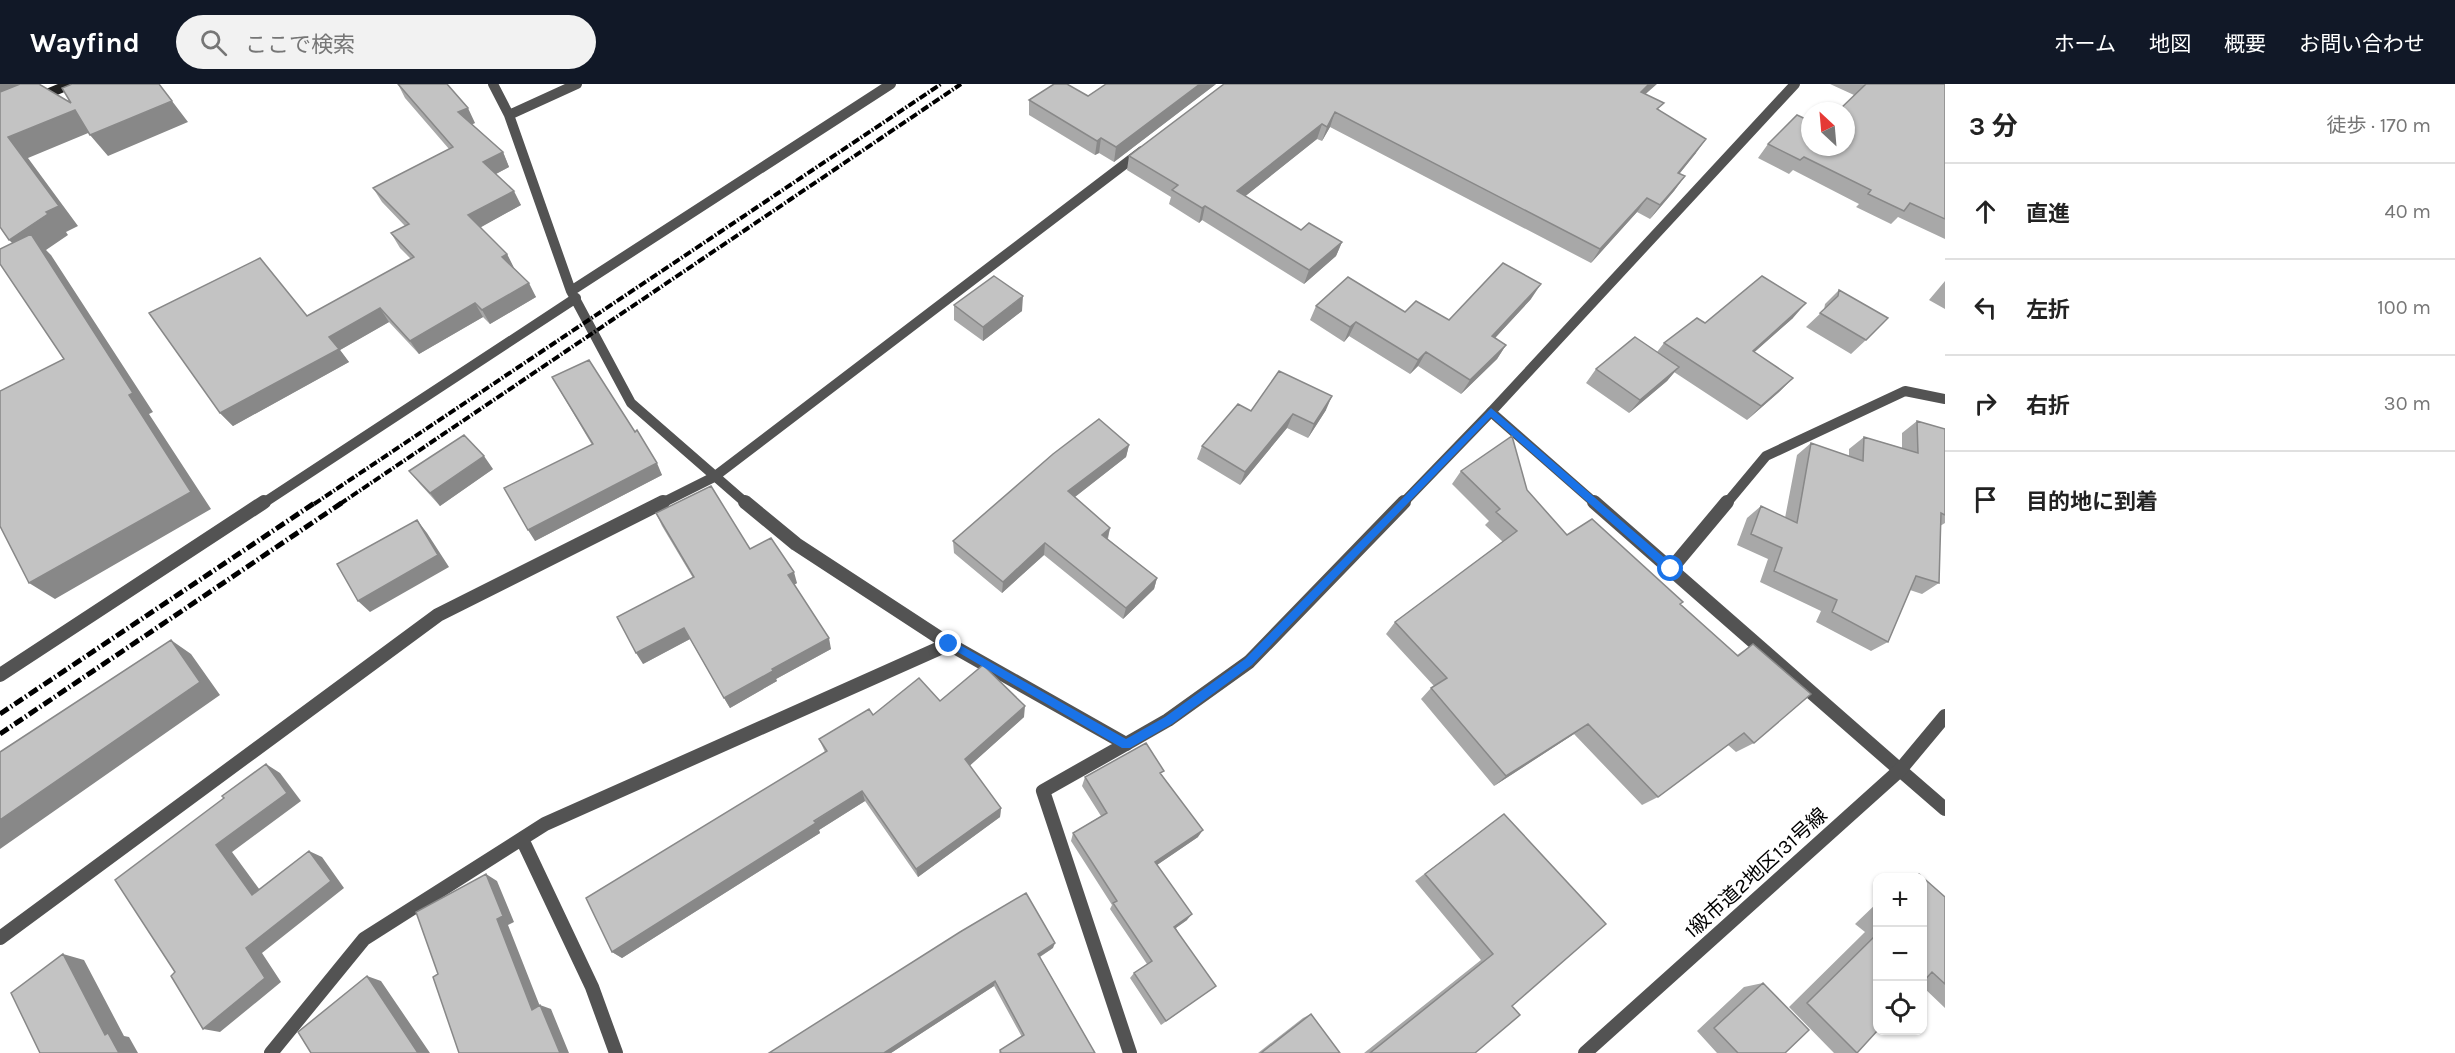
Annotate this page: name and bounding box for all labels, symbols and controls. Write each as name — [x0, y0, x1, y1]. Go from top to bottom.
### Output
search box — [176, 15, 596, 69]
text: Wayfind — [30, 26, 140, 59]
icon: search — [197, 26, 230, 59]
text: ここで検索 — [245, 32, 355, 58]
text: ホーム — [2054, 32, 2116, 56]
text: 地図 — [2149, 32, 2191, 56]
text: 概要 — [2224, 32, 2266, 56]
text: お問い合わせ — [2299, 32, 2425, 56]
north arrow — [1801, 102, 1855, 156]
text: 3 分 — [1969, 111, 2018, 142]
text: 徒歩 · 170 m — [2327, 114, 2431, 137]
icon: ahead — [1969, 195, 2002, 228]
text: 40 m — [2385, 200, 2431, 223]
text: 直進 — [2026, 201, 2070, 227]
icon: left — [1969, 291, 2002, 324]
text: 100 m — [2377, 296, 2431, 319]
text: 左折 — [2026, 297, 2070, 323]
icon: right — [1969, 387, 2002, 420]
text: 30 m — [2384, 392, 2431, 415]
text: 右折 — [2026, 393, 2070, 419]
icon: arrive — [1969, 483, 2002, 516]
text: 目的地に到着 — [2026, 489, 2158, 515]
route start — [1657, 555, 1683, 581]
route end — [935, 630, 961, 656]
street label: 1級市道2地区131号線 — [1680, 803, 1832, 943]
map controls — [1873, 873, 1927, 1035]
button: + — [1873, 873, 1927, 927]
button: − — [1873, 927, 1927, 981]
button: locate — [1873, 981, 1927, 1035]

